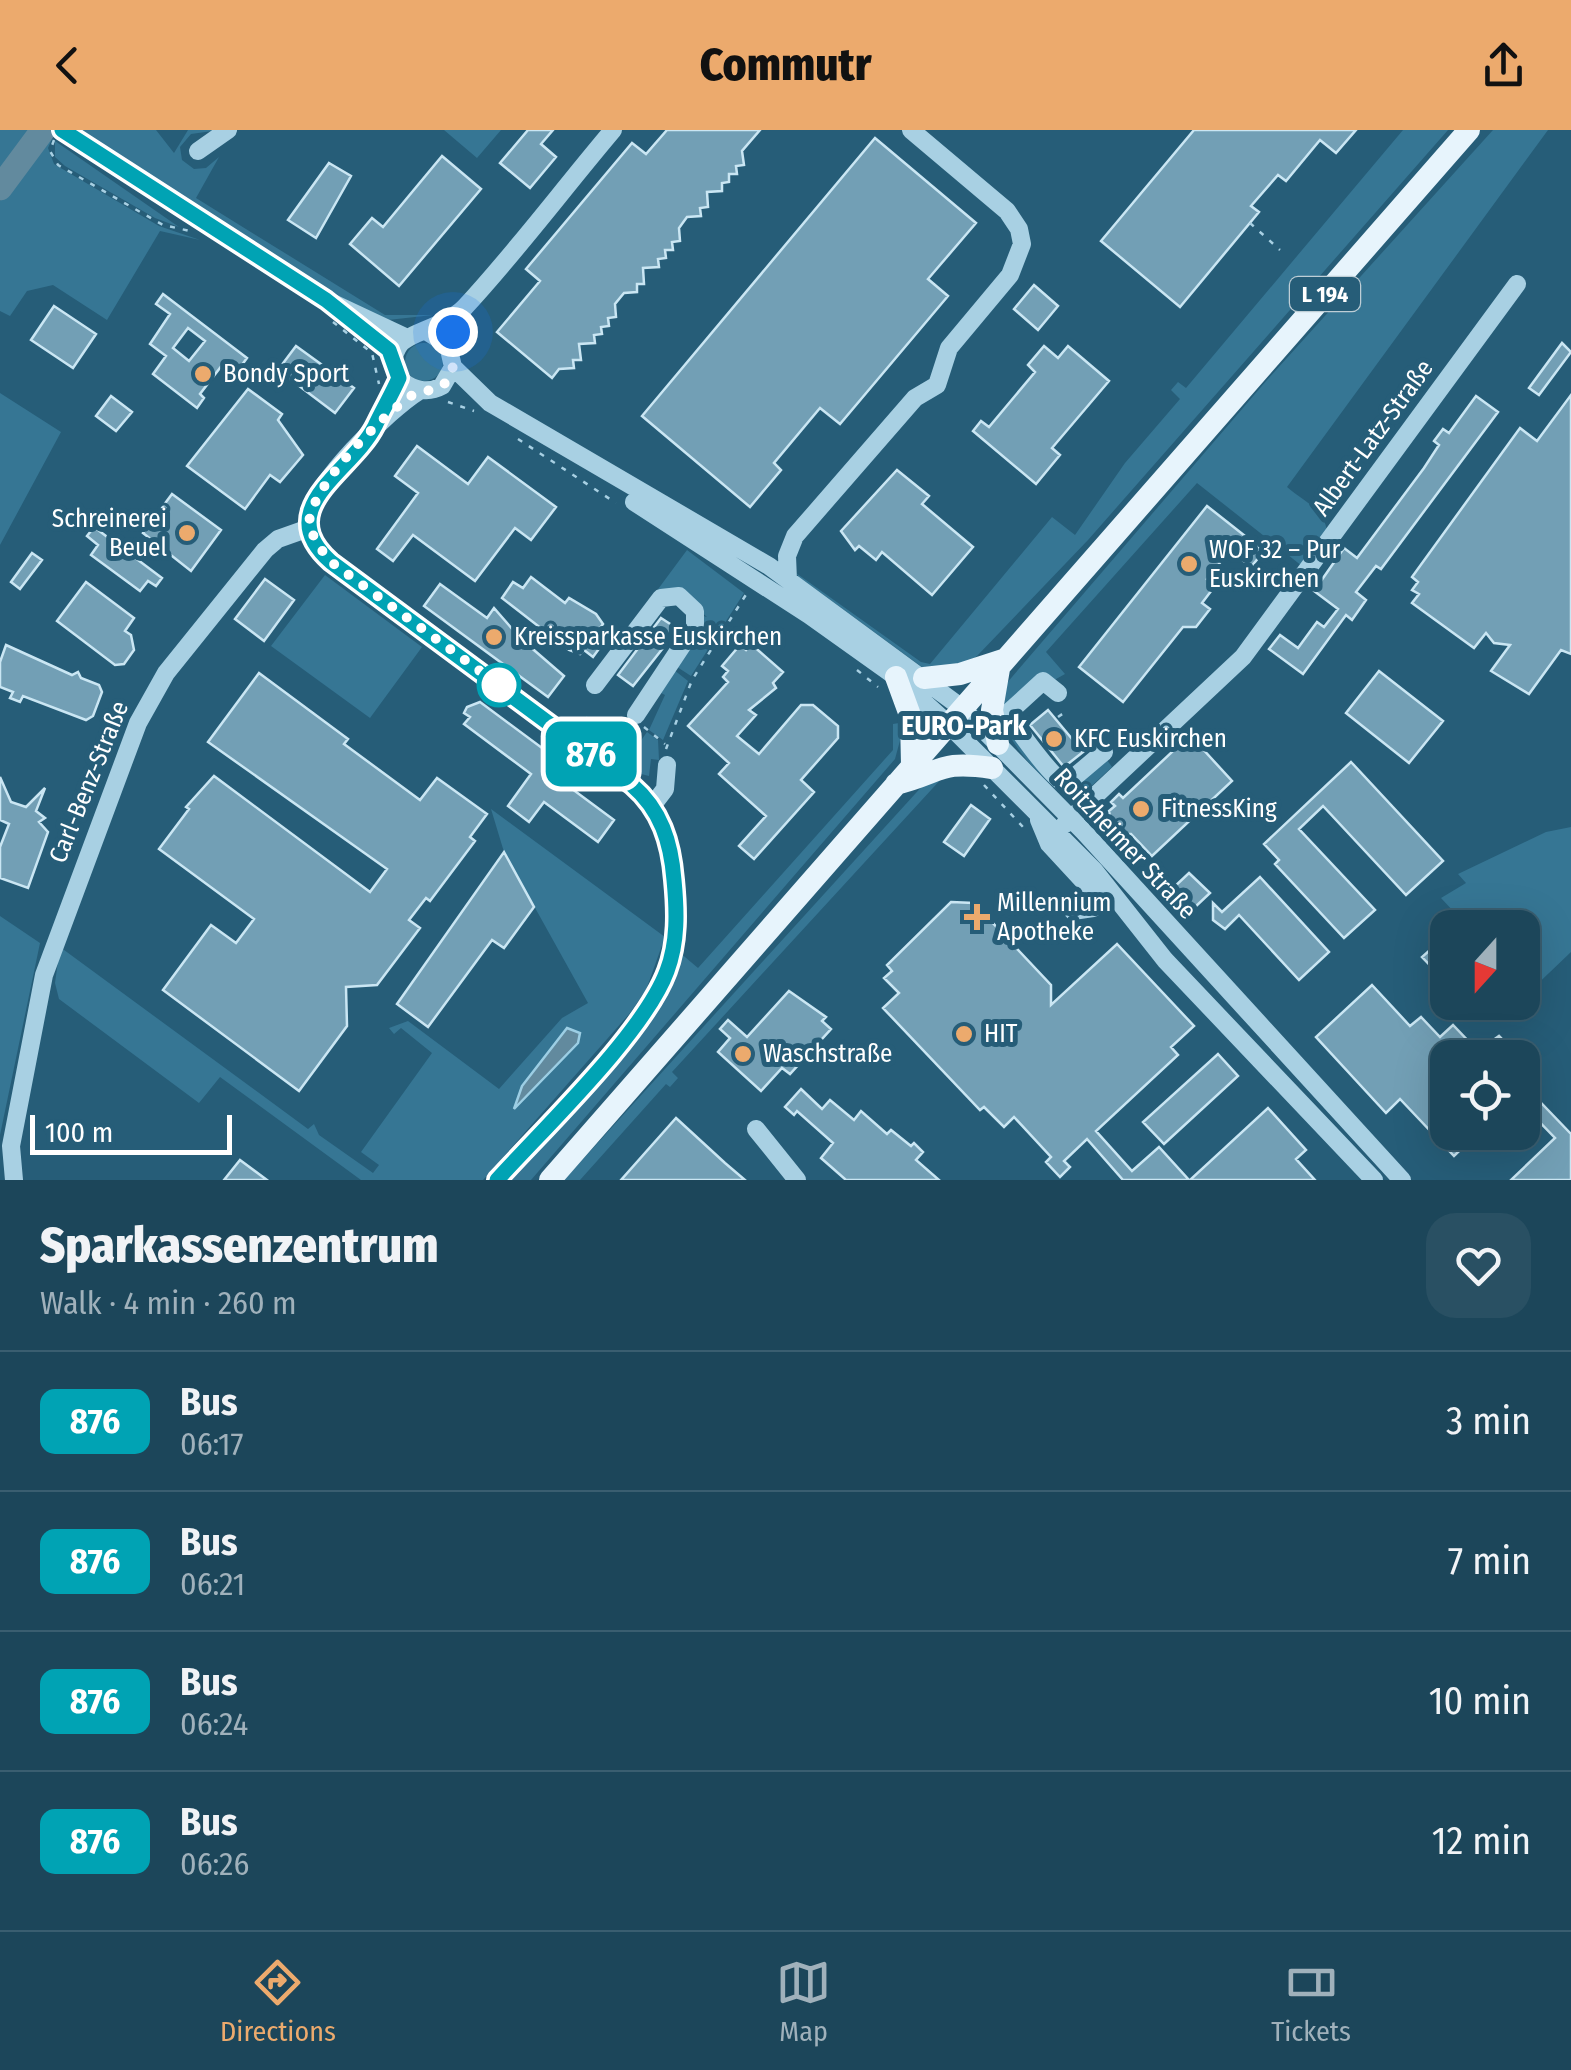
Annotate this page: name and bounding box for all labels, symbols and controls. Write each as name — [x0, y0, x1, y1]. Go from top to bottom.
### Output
icon: back — [40, 38, 95, 93]
text: Commutr — [700, 38, 871, 92]
icon: share — [1476, 38, 1531, 93]
road number: L 194 — [1290, 277, 1360, 311]
your location — [428, 307, 478, 357]
street label: Albert-Latz-Straße — [1306, 354, 1440, 522]
place label: Bondy Sport — [223, 359, 350, 389]
marker: Bondy Sport — [192, 363, 214, 385]
place label: Schreinerei Beuel — [52, 504, 167, 563]
marker: Schreinerei Beuel — [176, 522, 198, 544]
place label: WOF 32 – Pur Euskirchen — [1209, 535, 1341, 594]
marker: WOF 32 – Pur Euskirchen — [1178, 553, 1200, 575]
place label: Kreissparkasse Euskirchen — [514, 622, 782, 652]
marker: Kreissparkasse Euskirchen — [483, 626, 505, 648]
unlabelled marker — [478, 664, 520, 706]
street label: Carl-Benz-Straße — [43, 697, 135, 867]
district label: EURO-Park — [901, 709, 1028, 742]
line badge: 876 — [534, 722, 648, 786]
place label: KFC Euskirchen — [1074, 724, 1227, 754]
marker: KFC Euskirchen — [1043, 728, 1065, 750]
text: 876 — [566, 733, 616, 775]
street label: Roitzheimer Straße — [1047, 762, 1203, 926]
place label: FitnessKing — [1161, 794, 1277, 824]
marker: FitnessKing — [1130, 798, 1152, 820]
place label: Millennium Apotheke — [997, 888, 1111, 947]
marker: Millennium Apotheke — [966, 906, 988, 928]
north arrow — [1430, 910, 1540, 1020]
map controls — [1430, 910, 1540, 1150]
place label: HIT — [984, 1019, 1018, 1049]
marker: HIT — [953, 1023, 975, 1045]
place label: Waschstraße — [763, 1039, 892, 1069]
button: locate — [1430, 1040, 1540, 1150]
marker: Waschstraße — [732, 1043, 754, 1065]
scale bar — [30, 1110, 232, 1154]
text: 100 m — [45, 1116, 113, 1149]
button: heart — [1426, 1213, 1531, 1318]
text: Sparkassenzentrum — [40, 1217, 439, 1275]
text: Walk · 4 min · 260 m — [40, 1284, 297, 1322]
text: Bus — [180, 1379, 238, 1425]
text: 3 min — [1446, 1398, 1531, 1444]
text: 876 — [70, 1400, 120, 1442]
text: 06:17 — [180, 1425, 243, 1463]
text: Bus — [180, 1519, 238, 1565]
text: 7 min — [1448, 1538, 1531, 1584]
text: 876 — [70, 1540, 120, 1582]
text: 06:21 — [180, 1565, 245, 1603]
text: Bus — [180, 1659, 238, 1705]
text: 10 min — [1429, 1678, 1531, 1724]
text: 876 — [70, 1680, 120, 1722]
text: 06:24 — [180, 1705, 248, 1743]
text: Bus — [180, 1799, 238, 1845]
text: 12 min — [1432, 1818, 1531, 1864]
text: 876 — [70, 1820, 120, 1862]
text: 06:26 — [180, 1845, 249, 1883]
tab: Directions — [220, 1955, 336, 2048]
tab: Map — [776, 1955, 831, 2048]
tab: Tickets — [1271, 1955, 1351, 2048]

